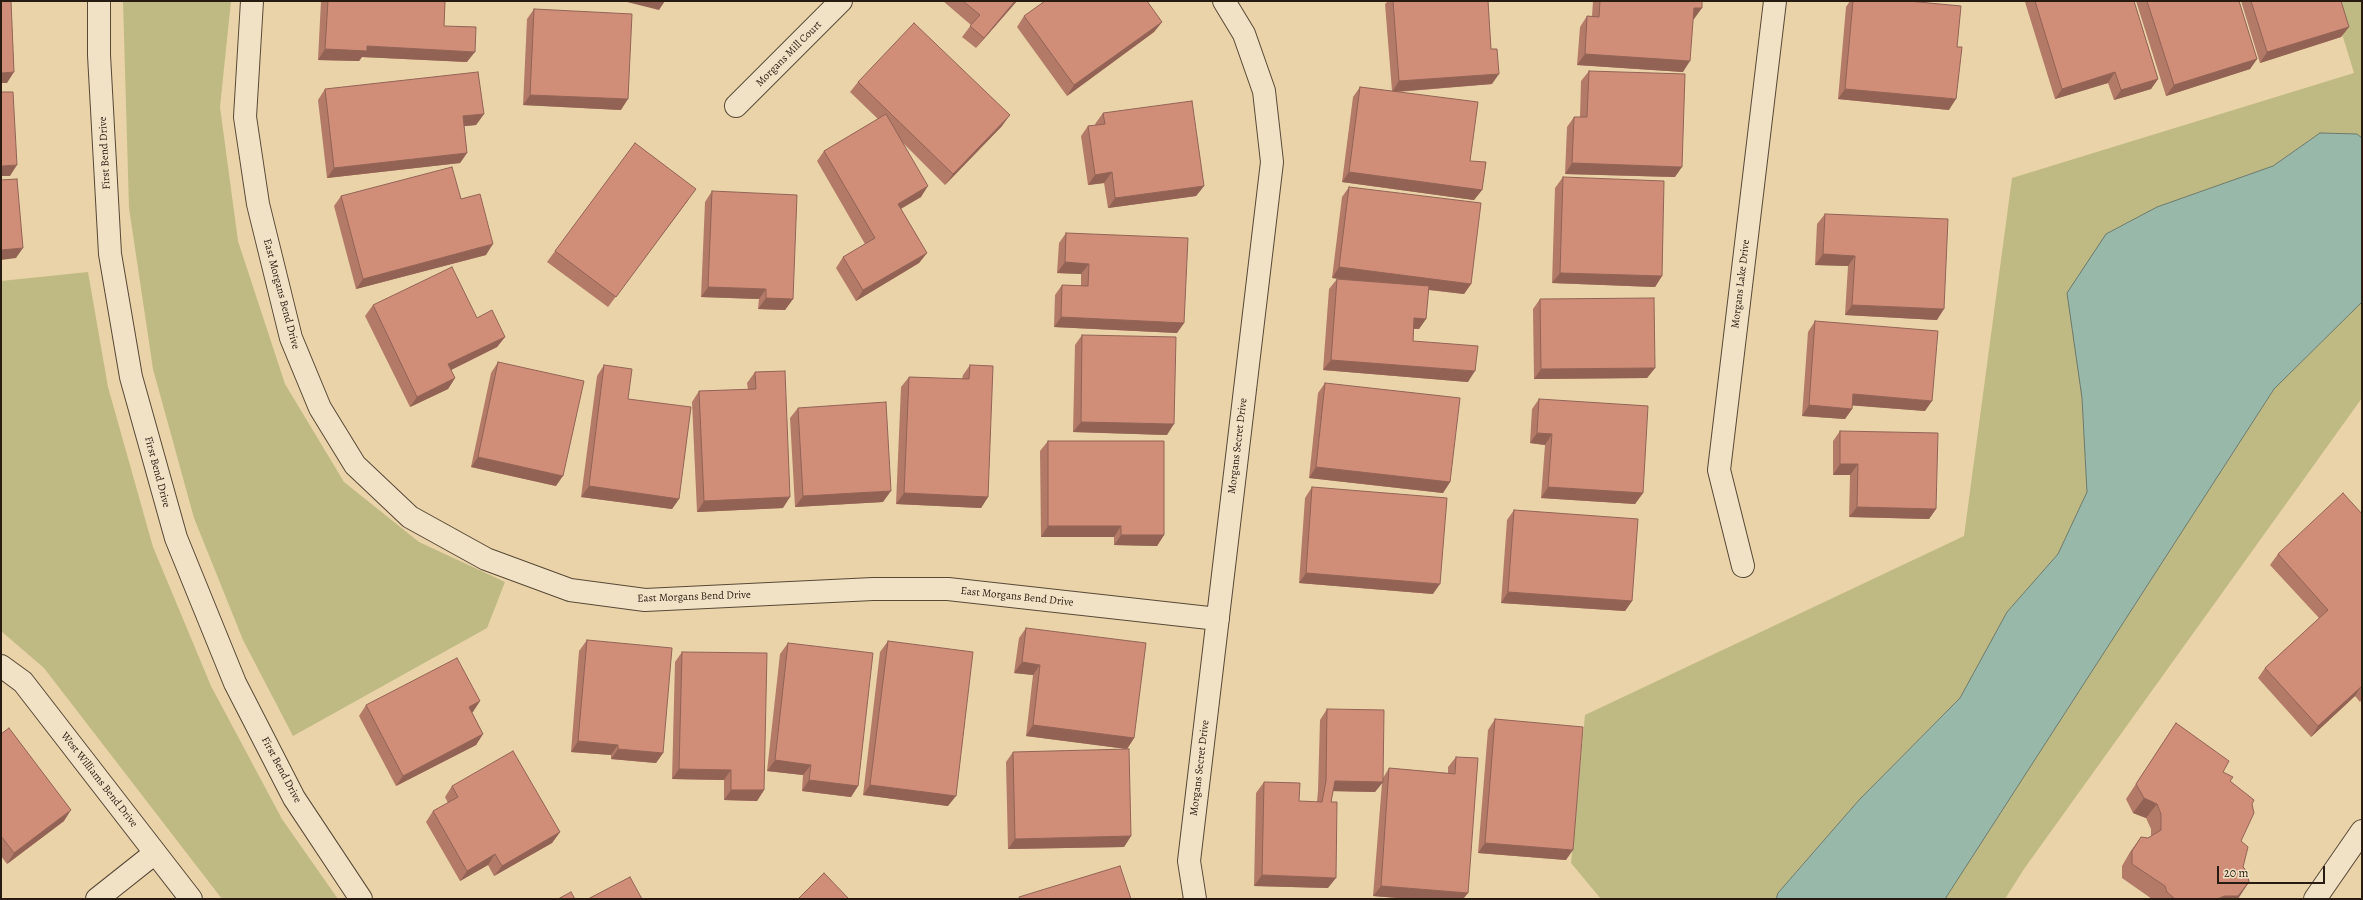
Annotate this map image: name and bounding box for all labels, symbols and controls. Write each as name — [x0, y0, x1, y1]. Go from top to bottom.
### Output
street label: Morgans Mill Court — [753, 18, 825, 90]
street label: First Bend Drive — [96, 116, 114, 190]
street label: East Morgans Bend Drive — [260, 237, 302, 351]
street label: Morgans Lake Drive — [1729, 239, 1753, 329]
street label: Morgans Secret Drive — [1226, 397, 1250, 495]
street label: First Bend Drive — [141, 435, 173, 509]
street label: East Morgans Bend Drive — [960, 584, 1074, 610]
street label: East Morgans Bend Drive — [637, 588, 751, 606]
street label: Morgans Secret Drive — [1188, 719, 1212, 817]
street label: West Williams Bend Drive — [58, 730, 140, 830]
street label: First Bend Drive — [258, 735, 304, 805]
scale bar — [2219, 858, 2327, 884]
text: 20 m — [2224, 865, 2248, 881]

